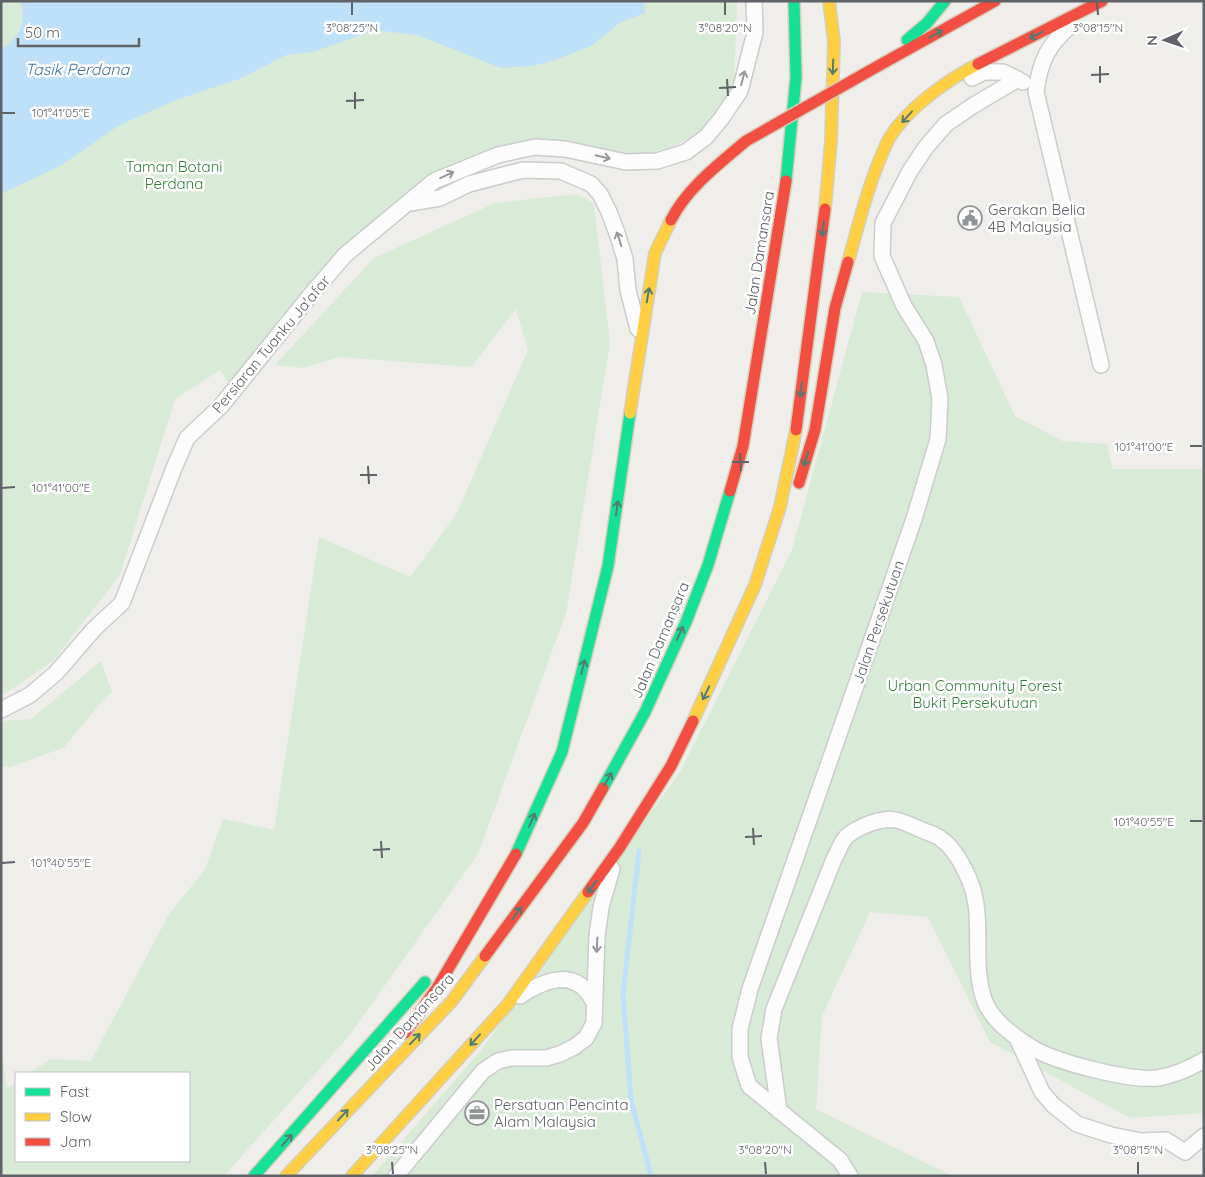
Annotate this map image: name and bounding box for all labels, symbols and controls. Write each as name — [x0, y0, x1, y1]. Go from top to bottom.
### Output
scale bar — [18, 15, 139, 47]
north arrow — [1140, 15, 1190, 65]
text: 3°08'25"N — [326, 20, 378, 35]
text: 3°08'20"N — [698, 20, 752, 35]
text: 3°08'15"N — [1073, 20, 1123, 35]
text: 50 m — [25, 23, 60, 42]
one-way arrow — [928, 29, 943, 39]
one-way arrow — [1029, 31, 1044, 40]
text: N — [1143, 35, 1161, 46]
one-way arrow — [828, 58, 838, 75]
water label: Tasik Perdana — [25, 59, 130, 79]
one-way arrow — [739, 71, 749, 87]
text: 101°41'05"E — [32, 105, 90, 120]
one-way arrow — [901, 111, 913, 124]
one-way arrow — [595, 153, 611, 162]
park label: Taman Botani Perdana — [125, 157, 223, 193]
one-way arrow — [439, 170, 454, 180]
street label: Jalan Damansara — [740, 190, 778, 316]
place label: Gerakan Belia 4B Malaysia — [988, 200, 1085, 236]
public building icon: Gerakan Belia 4B Malaysia — [957, 205, 983, 231]
one-way arrow — [818, 221, 828, 237]
one-way arrow — [614, 232, 623, 248]
street label: Persiaran Tuanku Ja'afar — [208, 271, 334, 417]
one-way arrow — [643, 288, 653, 304]
one-way arrow — [796, 382, 806, 398]
text: 101°41'00"E — [1115, 439, 1174, 454]
one-way arrow — [801, 451, 811, 467]
text: 101°41'00"E — [32, 480, 91, 495]
one-way arrow — [612, 500, 622, 516]
street label: Jalan Persekutuan — [848, 558, 908, 686]
street label: Jalan Damansara — [627, 579, 693, 701]
one-way arrow — [676, 626, 686, 641]
one-way arrow — [579, 659, 589, 675]
park label: Urban Community Forest Bukit Persekutuan — [887, 676, 1063, 712]
one-way arrow — [701, 685, 710, 700]
one-way arrow — [603, 771, 613, 786]
one-way arrow — [527, 813, 537, 828]
text: 101°40'55"E — [1114, 814, 1174, 829]
text: 101°40'55"E — [31, 855, 91, 870]
one-way arrow — [587, 880, 597, 894]
one-way arrow — [511, 907, 522, 920]
one-way arrow — [592, 937, 601, 953]
street label: Jalan Damansara — [360, 969, 458, 1075]
one-way arrow — [409, 1033, 421, 1046]
one-way arrow — [469, 1034, 481, 1047]
legend — [15, 1072, 190, 1162]
text: Fast — [60, 1082, 89, 1101]
place label: Persatuan Pencinta Alam Malaysia — [494, 1095, 629, 1131]
office icon: Persatuan Pencinta Alam Malaysia — [464, 1100, 490, 1126]
text: Slow — [60, 1107, 92, 1126]
one-way arrow — [337, 1108, 349, 1121]
text: Jam — [60, 1132, 91, 1151]
one-way arrow — [281, 1133, 293, 1146]
text: 3°08'25"N — [366, 1142, 418, 1157]
text: 3°08'20"N — [738, 1142, 792, 1157]
text: 3°08'15"N — [1113, 1142, 1163, 1157]

